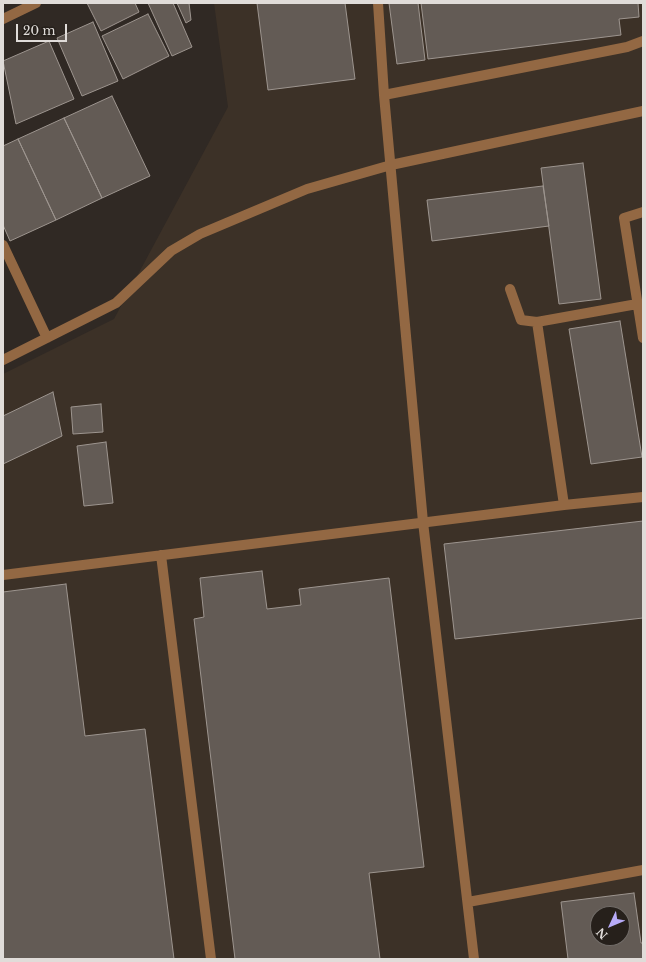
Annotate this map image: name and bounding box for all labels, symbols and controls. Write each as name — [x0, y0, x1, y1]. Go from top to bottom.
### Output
scale bar — [18, 16, 69, 42]
text: 20 m — [23, 23, 55, 38]
north arrow — [590, 906, 630, 946]
text: N — [593, 925, 611, 942]

